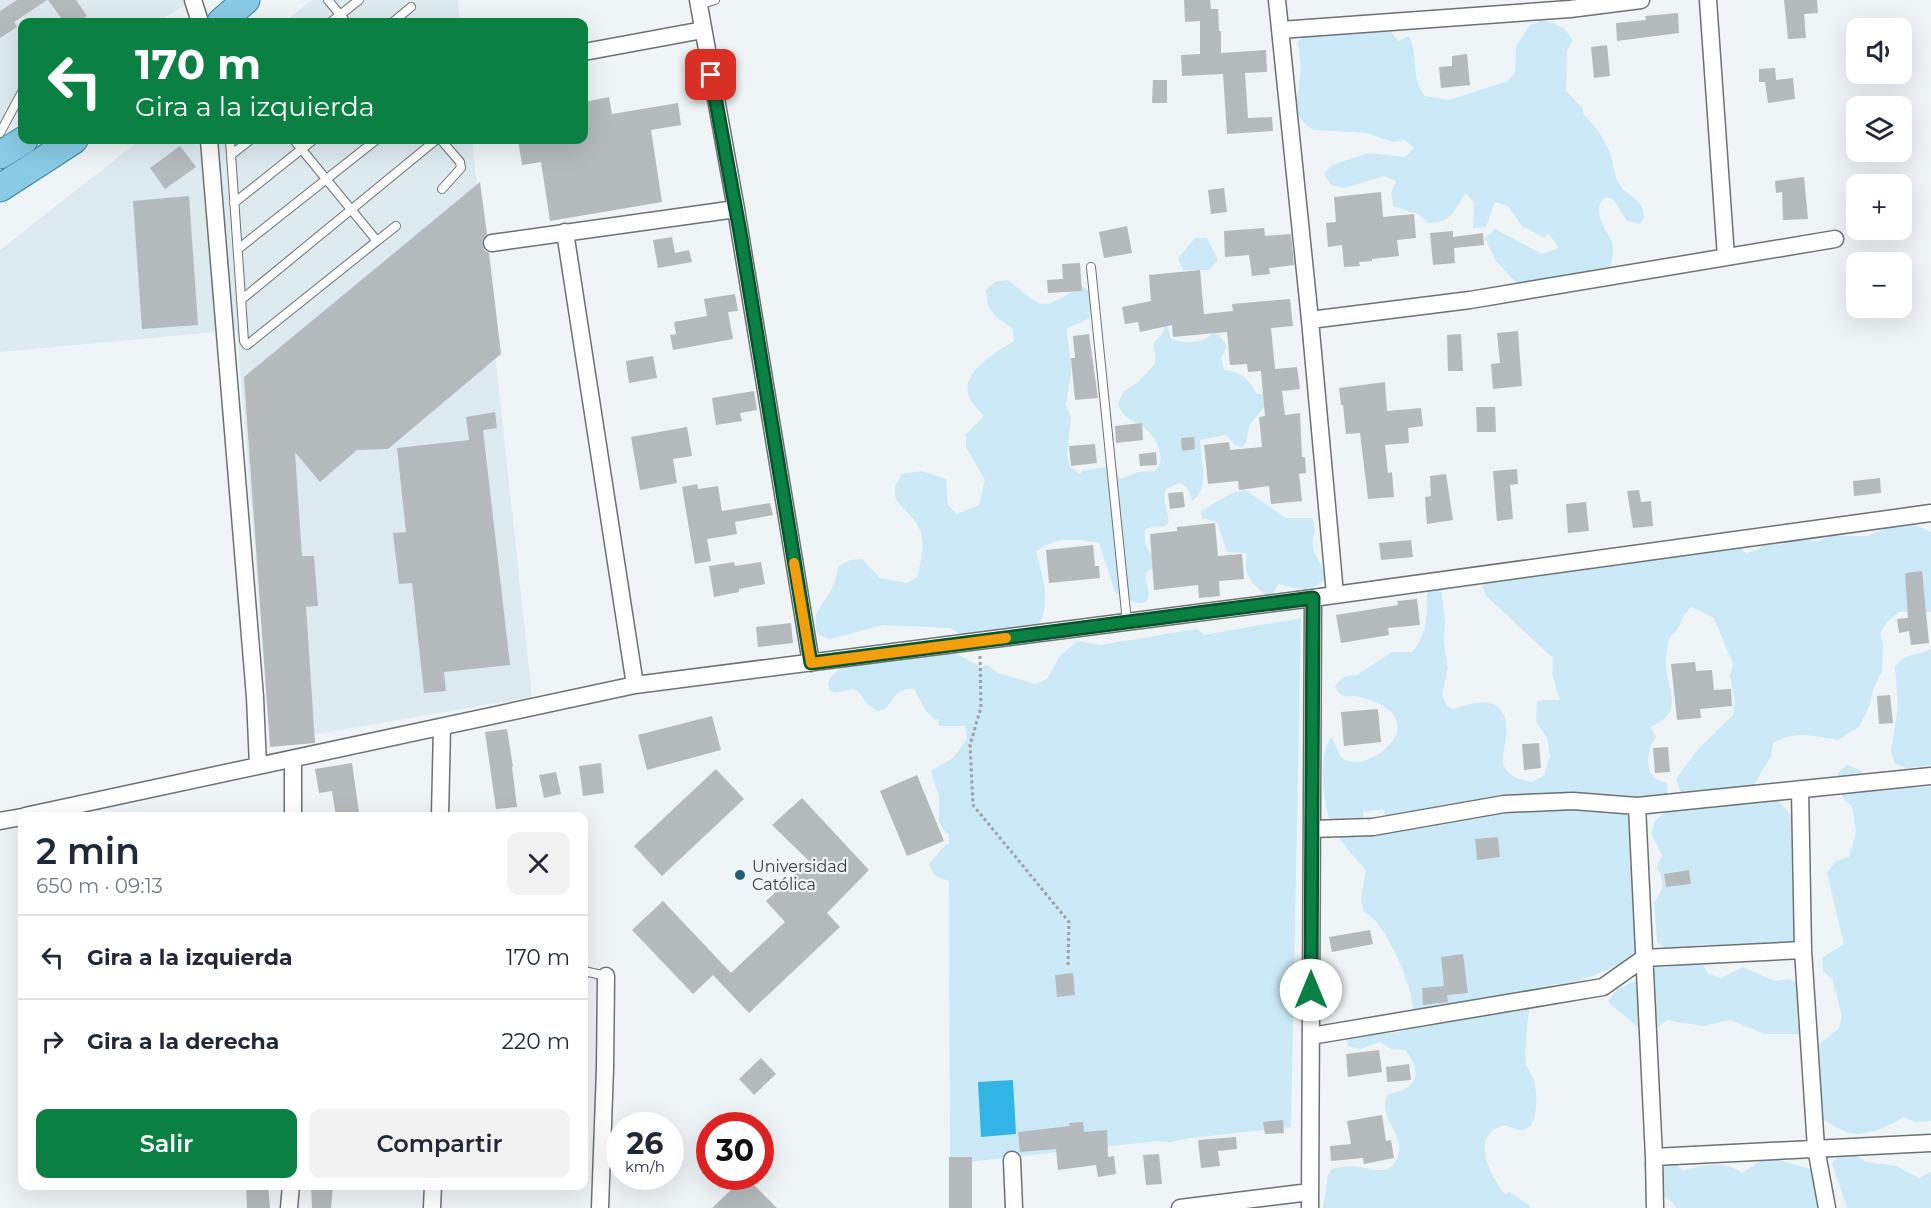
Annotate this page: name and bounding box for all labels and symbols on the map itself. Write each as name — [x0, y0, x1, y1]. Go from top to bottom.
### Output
pin — [685, 49, 736, 100]
place label: Universidad Católica — [752, 857, 848, 894]
marker: Universidad Católica — [733, 868, 747, 882]
position arrow — [1279, 958, 1343, 1022]
speed limit sign: 30 — [696, 1112, 774, 1190]

